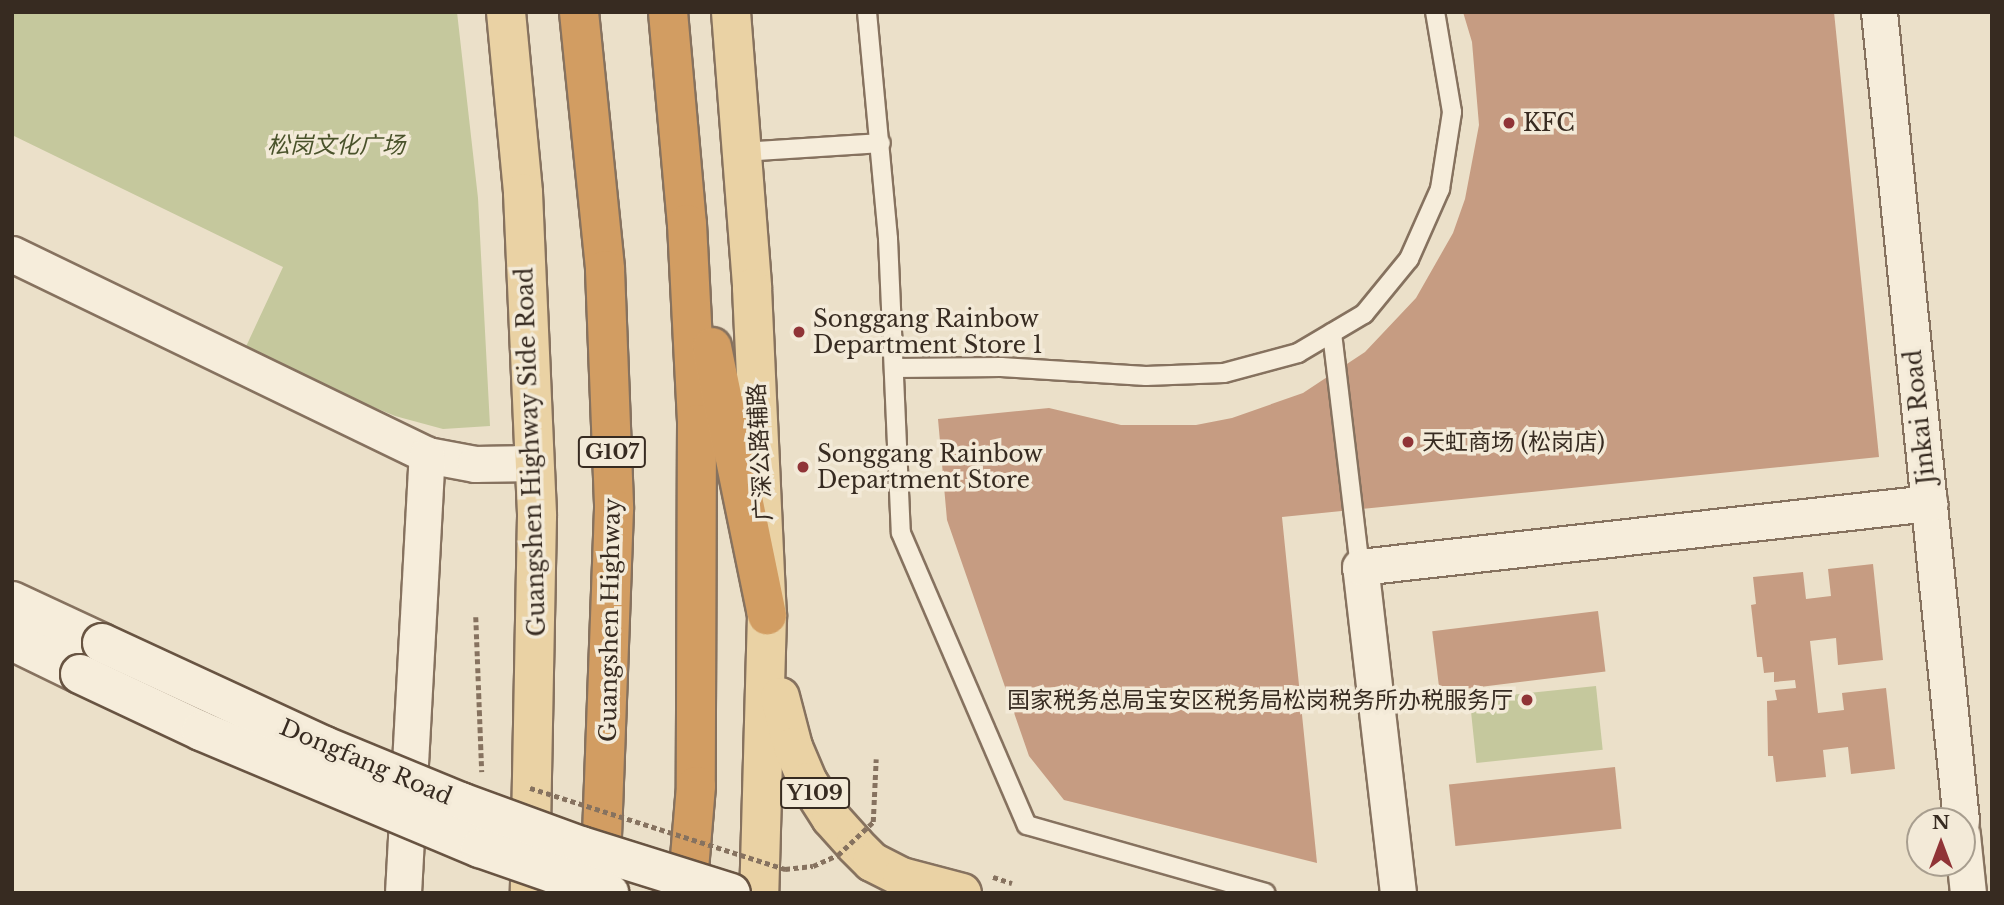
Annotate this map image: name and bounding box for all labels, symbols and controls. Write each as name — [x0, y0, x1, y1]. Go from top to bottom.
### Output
place label: KFC — [1523, 109, 1575, 137]
marker: KFC — [1501, 115, 1517, 131]
park label: 松岗文化广场 — [267, 131, 405, 159]
street label: Guangshen Highway Side Road — [511, 267, 551, 637]
place label: Songgang Rainbow Department Store 1 — [813, 305, 1043, 359]
marker: Songgang Rainbow Department Store 1 — [791, 324, 807, 340]
street label: Jinkai Road — [1899, 348, 1941, 486]
street label: 广深公路辅路 — [743, 382, 777, 522]
place label: 天虹商场 (松岗店) — [1422, 428, 1605, 456]
road number: G107 — [577, 434, 647, 470]
marker: 天虹商场 (松岗店) — [1400, 434, 1416, 450]
place label: Songgang Rainbow Department Store — [817, 440, 1043, 494]
marker: Songgang Rainbow Department Store — [795, 459, 811, 475]
street label: Guangshen Highway — [594, 498, 626, 742]
place label: 国家税务总局宝安区税务局松岗税务所办税服务厅 — [1007, 686, 1513, 714]
marker: 国家税务总局宝安区税务局松岗税务所办税服务厅 — [1519, 692, 1535, 708]
street label: Dongfang Road — [276, 713, 456, 811]
road number: Y109 — [780, 776, 850, 810]
north arrow — [1906, 807, 1976, 877]
text: N — [1932, 811, 1950, 834]

